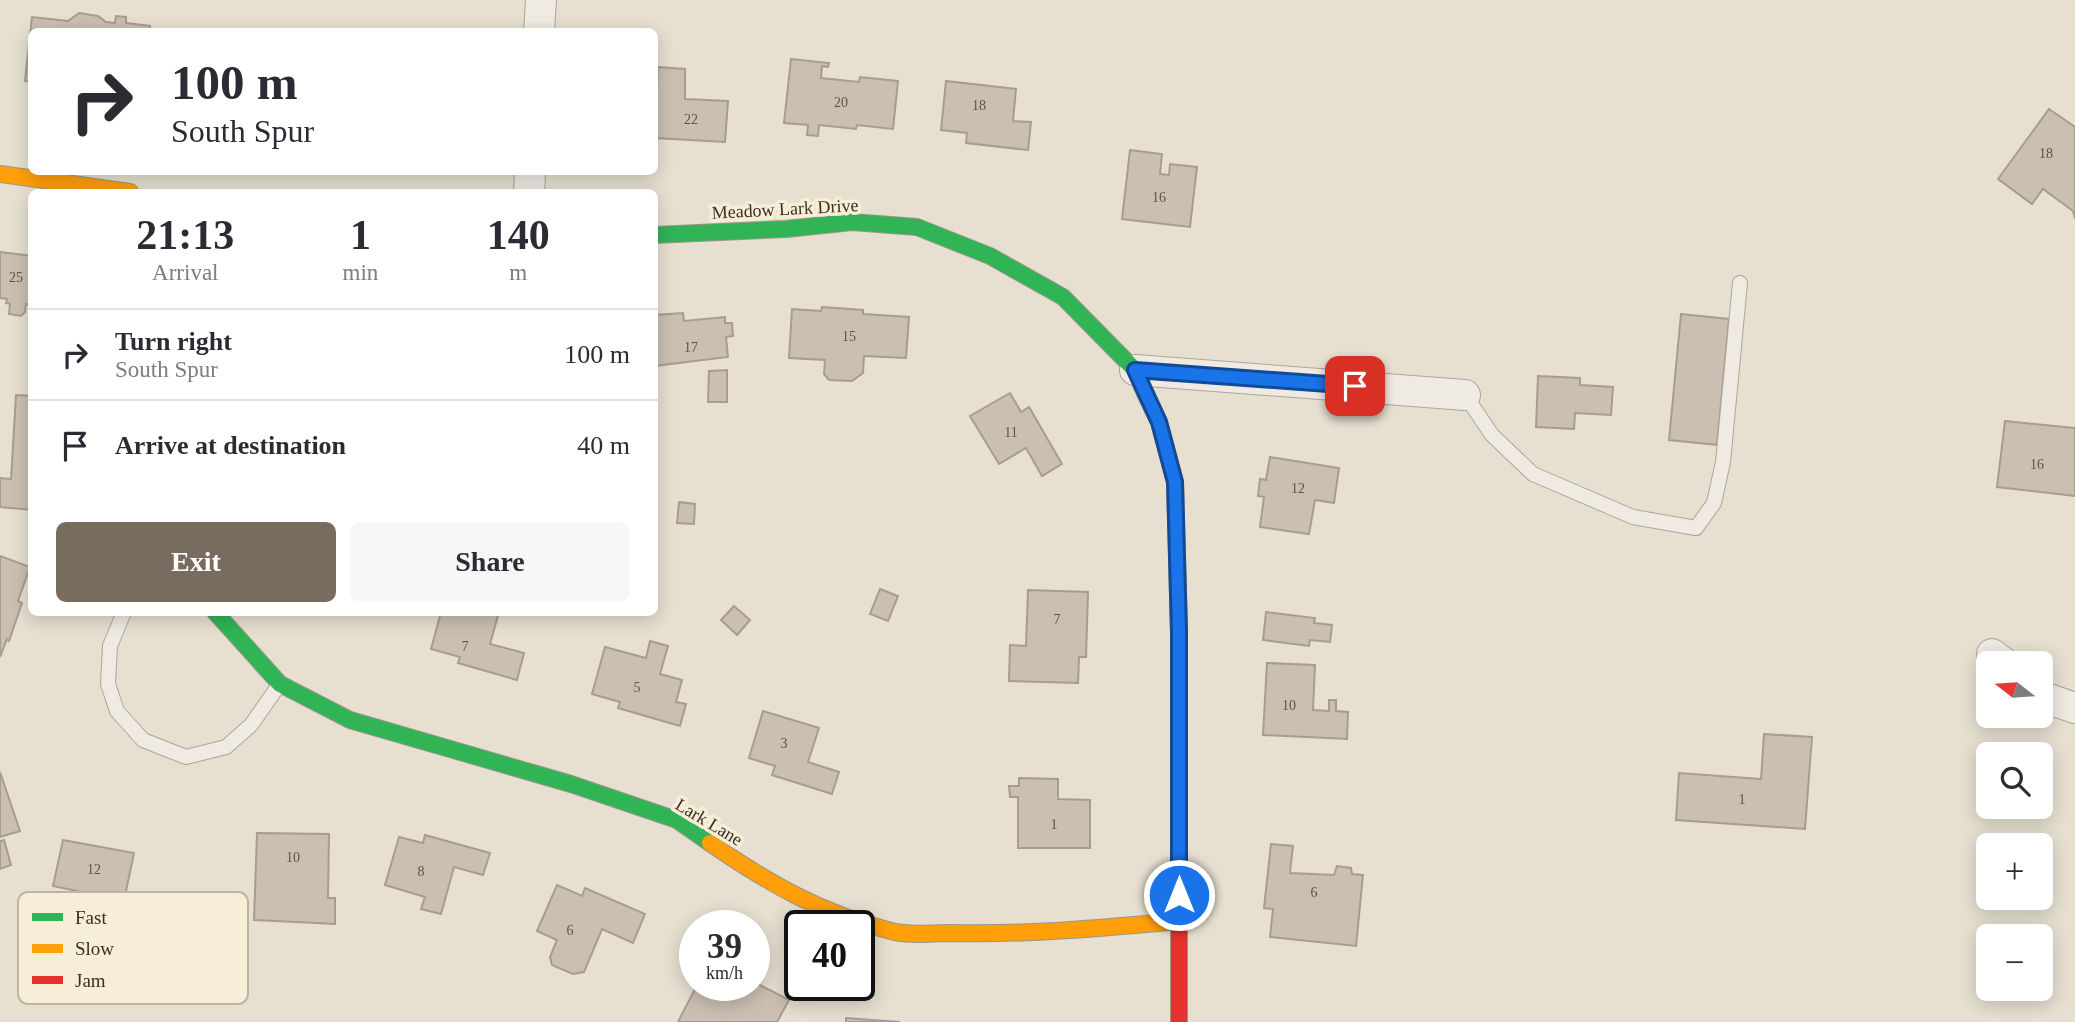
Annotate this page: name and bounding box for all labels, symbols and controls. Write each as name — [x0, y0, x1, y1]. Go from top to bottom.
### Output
text: 100 m — [171, 55, 298, 110]
icon: right — [56, 56, 147, 147]
house number: 20 — [834, 95, 848, 110]
house number: 18 — [972, 98, 986, 113]
house number: 22 — [684, 112, 698, 127]
text: South Spur — [171, 113, 314, 149]
house number: 18 — [2039, 146, 2053, 161]
house number: 16 — [1152, 190, 1166, 205]
street label: Meadow Lark Drive — [711, 195, 859, 223]
text: 21:13 — [136, 212, 234, 258]
text: 1 — [350, 212, 371, 258]
text: 140 — [487, 212, 550, 258]
text: Arrival — [152, 260, 219, 285]
text: min — [343, 260, 378, 285]
text: m — [509, 260, 527, 285]
house number: 25 — [9, 270, 23, 285]
text: Turn right — [115, 327, 232, 356]
house number: 15 — [842, 329, 856, 344]
icon: right — [56, 336, 94, 374]
text: 100 m — [564, 340, 630, 369]
house number: 17 — [684, 340, 698, 355]
pin — [1325, 356, 1385, 416]
text: South Spur — [115, 357, 218, 382]
icon: arrive — [1336, 367, 1374, 405]
house number: 11 — [1004, 425, 1018, 440]
icon: arrive — [56, 427, 94, 465]
text: Arrive at destination — [115, 431, 346, 460]
text: 40 m — [577, 431, 630, 460]
house number: 16 — [2030, 457, 2044, 472]
house number: 12 — [1291, 481, 1305, 496]
button: Exit — [56, 522, 336, 602]
button: Share — [350, 522, 630, 602]
house number: 7 — [1054, 612, 1061, 627]
house number: 7 — [462, 639, 469, 654]
north arrow — [1976, 651, 2053, 728]
map controls — [1976, 651, 2053, 1001]
house number: 5 — [634, 680, 641, 695]
house number: 10 — [1282, 698, 1296, 713]
house number: 3 — [781, 736, 788, 751]
button: search — [1976, 742, 2053, 819]
house number: 1 — [1739, 792, 1746, 807]
street label: Lark Lane — [672, 794, 746, 850]
house number: 1 — [1051, 817, 1058, 832]
button: + — [1976, 833, 2053, 910]
house number: 10 — [286, 850, 300, 865]
position arrow — [1142, 858, 1216, 932]
house number: 12 — [87, 862, 101, 877]
house number: 8 — [418, 864, 425, 879]
house number: 6 — [1311, 885, 1318, 900]
legend — [18, 892, 248, 1004]
text: Fast — [75, 907, 107, 928]
speed limit sign: 40 — [784, 910, 875, 1001]
house number: 6 — [567, 923, 574, 938]
button: − — [1976, 924, 2053, 1001]
text: 39 — [707, 927, 742, 966]
text: Slow — [75, 938, 114, 959]
text: km/h — [706, 963, 743, 983]
text: Jam — [75, 970, 106, 991]

